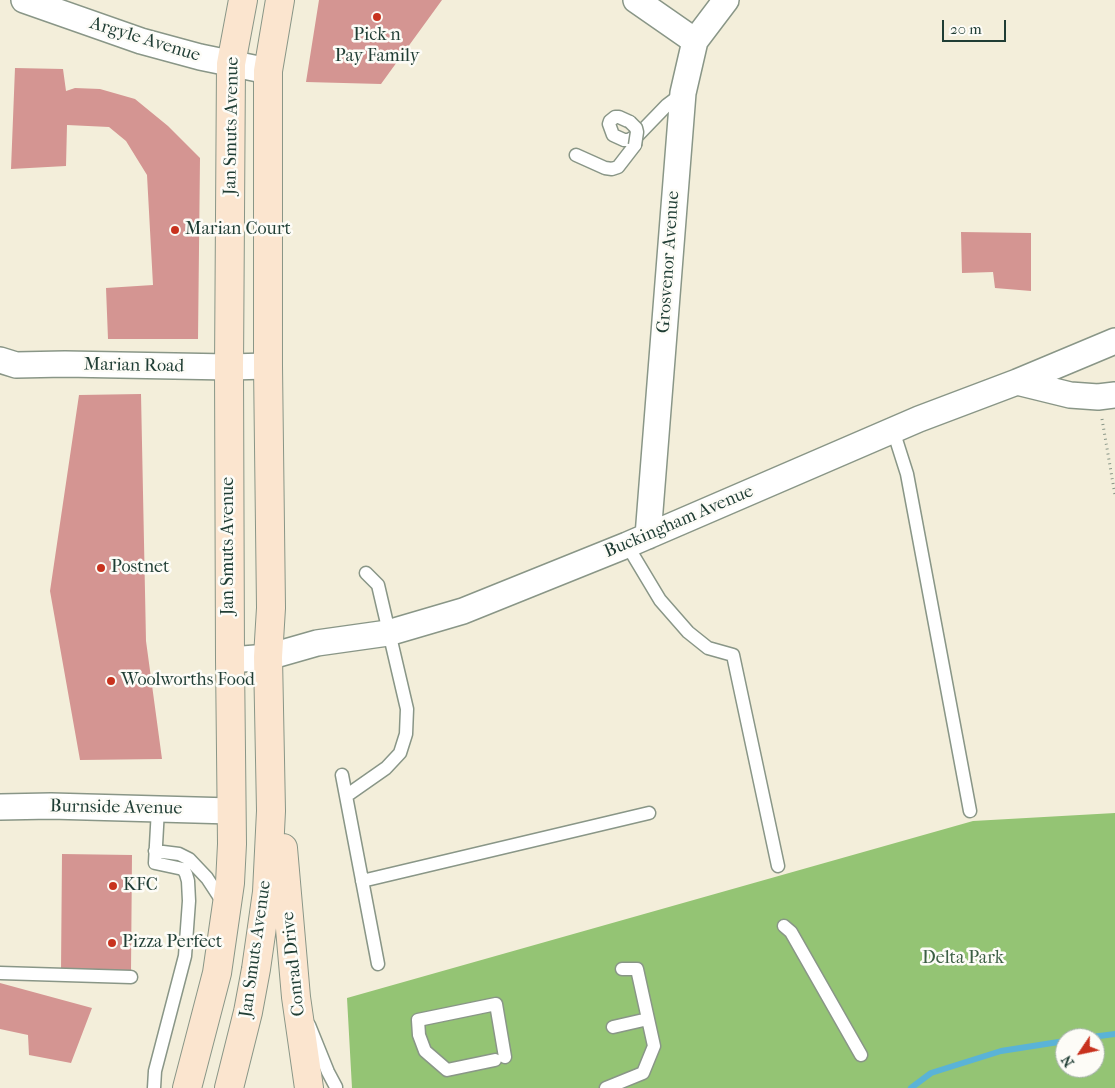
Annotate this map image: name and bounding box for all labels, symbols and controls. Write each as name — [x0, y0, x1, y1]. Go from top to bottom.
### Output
scale bar — [945, 10, 1009, 42]
marker: Pick n Pay Family — [371, 11, 383, 23]
street label: Argyle Avenue — [87, 13, 203, 67]
text: 20 m — [950, 20, 982, 38]
place label: Pick n Pay Family — [335, 25, 419, 68]
street label: Jan Smuts Avenue — [220, 57, 244, 195]
street label: Grosvenor Avenue — [653, 190, 685, 334]
place label: Marian Court — [185, 219, 291, 241]
marker: Marian Court — [169, 224, 181, 236]
street label: Marian Road — [84, 354, 184, 378]
street label: Jan Smuts Avenue — [218, 477, 240, 615]
street label: Buckingham Avenue — [601, 481, 757, 563]
place label: Postnet — [111, 557, 169, 579]
marker: Postnet — [95, 562, 107, 574]
place label: Woolworths Food — [121, 670, 255, 692]
marker: Woolworths Food — [105, 675, 117, 687]
street label: Burnside Avenue — [50, 796, 182, 820]
place label: KFC — [123, 875, 158, 897]
street label: Jan Smuts Avenue — [236, 879, 276, 1019]
marker: KFC — [107, 880, 119, 892]
street label: Conrad Drive — [278, 911, 310, 1017]
place label: Pizza Perfect — [122, 932, 222, 954]
marker: Pizza Perfect — [106, 937, 118, 949]
park label: Delta Park — [922, 948, 1004, 970]
north arrow — [1055, 1028, 1105, 1078]
text: N — [1058, 1052, 1078, 1070]

